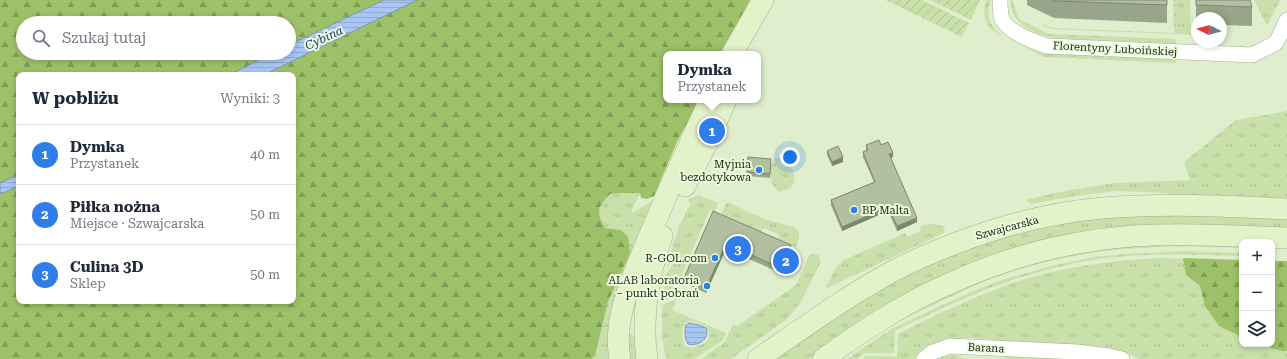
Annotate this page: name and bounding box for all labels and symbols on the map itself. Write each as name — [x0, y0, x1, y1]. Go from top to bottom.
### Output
north arrow — [1191, 12, 1227, 48]
water label: Cybina — [303, 23, 345, 53]
street label: Florentyny Luboińskiej — [1053, 39, 1177, 59]
pin: 1 — [699, 116, 725, 146]
your location — [780, 147, 800, 167]
place label: Myjnia bezdotykowa — [680, 158, 751, 184]
marker: Myjnia bezdotykowa — [754, 165, 764, 175]
place label: BP Malta — [862, 204, 909, 217]
marker: BP Malta — [849, 205, 859, 215]
street label: Szwajcarska — [974, 213, 1040, 243]
pin: 3 — [725, 234, 751, 264]
pin: 2 — [773, 246, 799, 276]
place label: R-GOL.com — [645, 252, 707, 265]
marker: R-GOL.com — [710, 253, 720, 263]
place label: ALAB laboratoria – punkt pobrań — [608, 274, 699, 300]
marker: ALAB laboratoria – punkt pobrań — [702, 281, 712, 291]
street label: Barana — [967, 341, 1005, 355]

